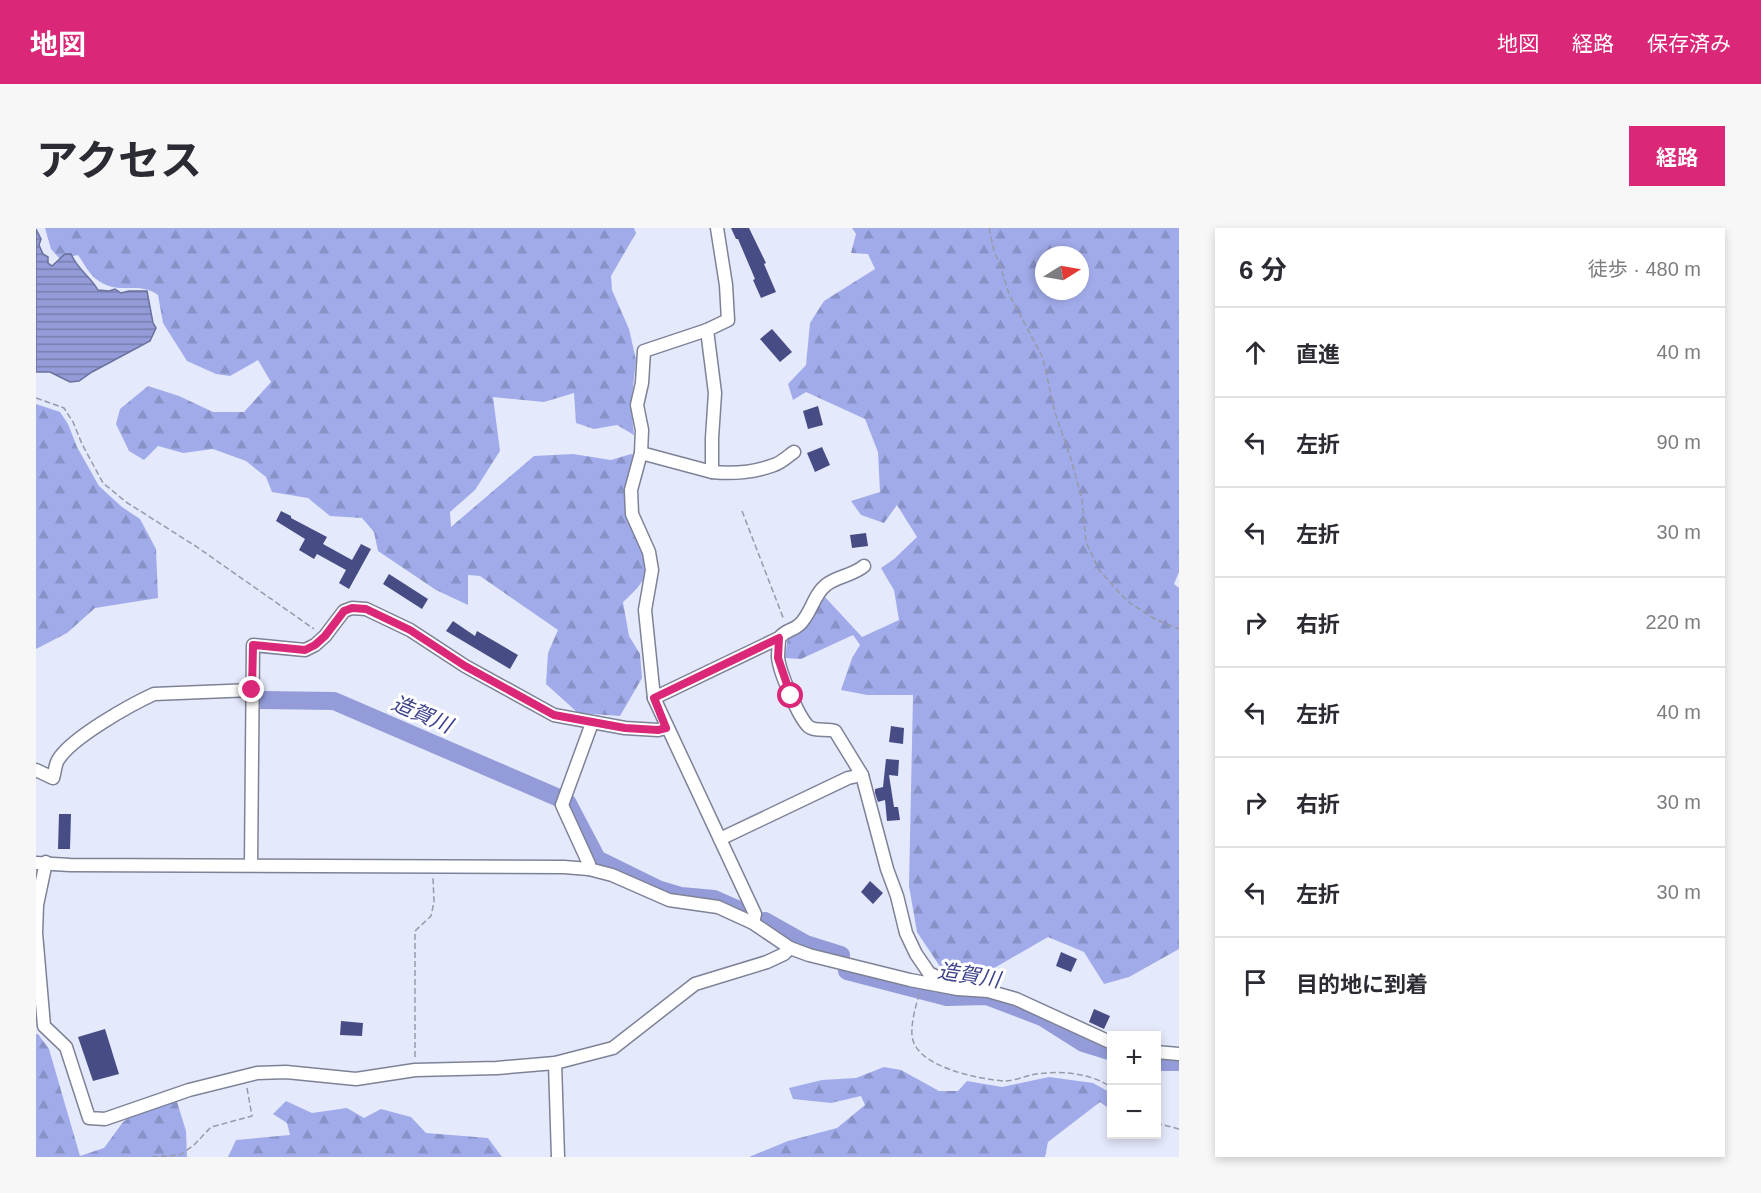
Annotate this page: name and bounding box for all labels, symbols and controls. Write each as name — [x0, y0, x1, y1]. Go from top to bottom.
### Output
text: 地図 — [30, 29, 86, 60]
text: 地図 — [1497, 32, 1539, 55]
text: 経路 — [1572, 32, 1614, 55]
text: 保存済み — [1647, 32, 1731, 55]
button: 経路 — [1629, 126, 1725, 186]
text: アクセス — [36, 137, 202, 184]
north arrow — [1035, 246, 1089, 300]
text: 6 分 — [1239, 255, 1287, 285]
text: 徒歩 · 480 m — [1588, 258, 1701, 280]
icon: ahead — [1239, 336, 1272, 369]
text: 40 m — [1657, 341, 1701, 363]
text: 直進 — [1296, 342, 1340, 367]
icon: left — [1239, 426, 1272, 459]
text: 90 m — [1657, 431, 1701, 453]
text: 左折 — [1296, 432, 1340, 457]
icon: left — [1239, 516, 1272, 549]
text: 30 m — [1657, 521, 1701, 543]
text: 左折 — [1296, 522, 1340, 547]
icon: right — [1239, 606, 1272, 639]
text: 220 m — [1645, 611, 1701, 633]
text: 右折 — [1296, 612, 1340, 637]
route end — [238, 676, 264, 702]
route start — [777, 682, 803, 708]
water label: 造賀川 — [389, 691, 457, 738]
icon: left — [1239, 696, 1272, 729]
text: 40 m — [1657, 701, 1701, 723]
text: 左折 — [1296, 702, 1340, 727]
icon: right — [1239, 786, 1272, 819]
text: 30 m — [1657, 791, 1701, 813]
text: 右折 — [1296, 792, 1340, 817]
icon: left — [1239, 876, 1272, 909]
text: 30 m — [1657, 881, 1701, 903]
text: 左折 — [1296, 882, 1340, 907]
water label: 造賀川 — [936, 959, 1004, 992]
icon: arrive — [1239, 966, 1272, 999]
text: 目的地に到着 — [1296, 972, 1428, 997]
map controls — [1107, 1031, 1161, 1139]
button: + — [1107, 1031, 1161, 1085]
button: − — [1107, 1085, 1161, 1139]

